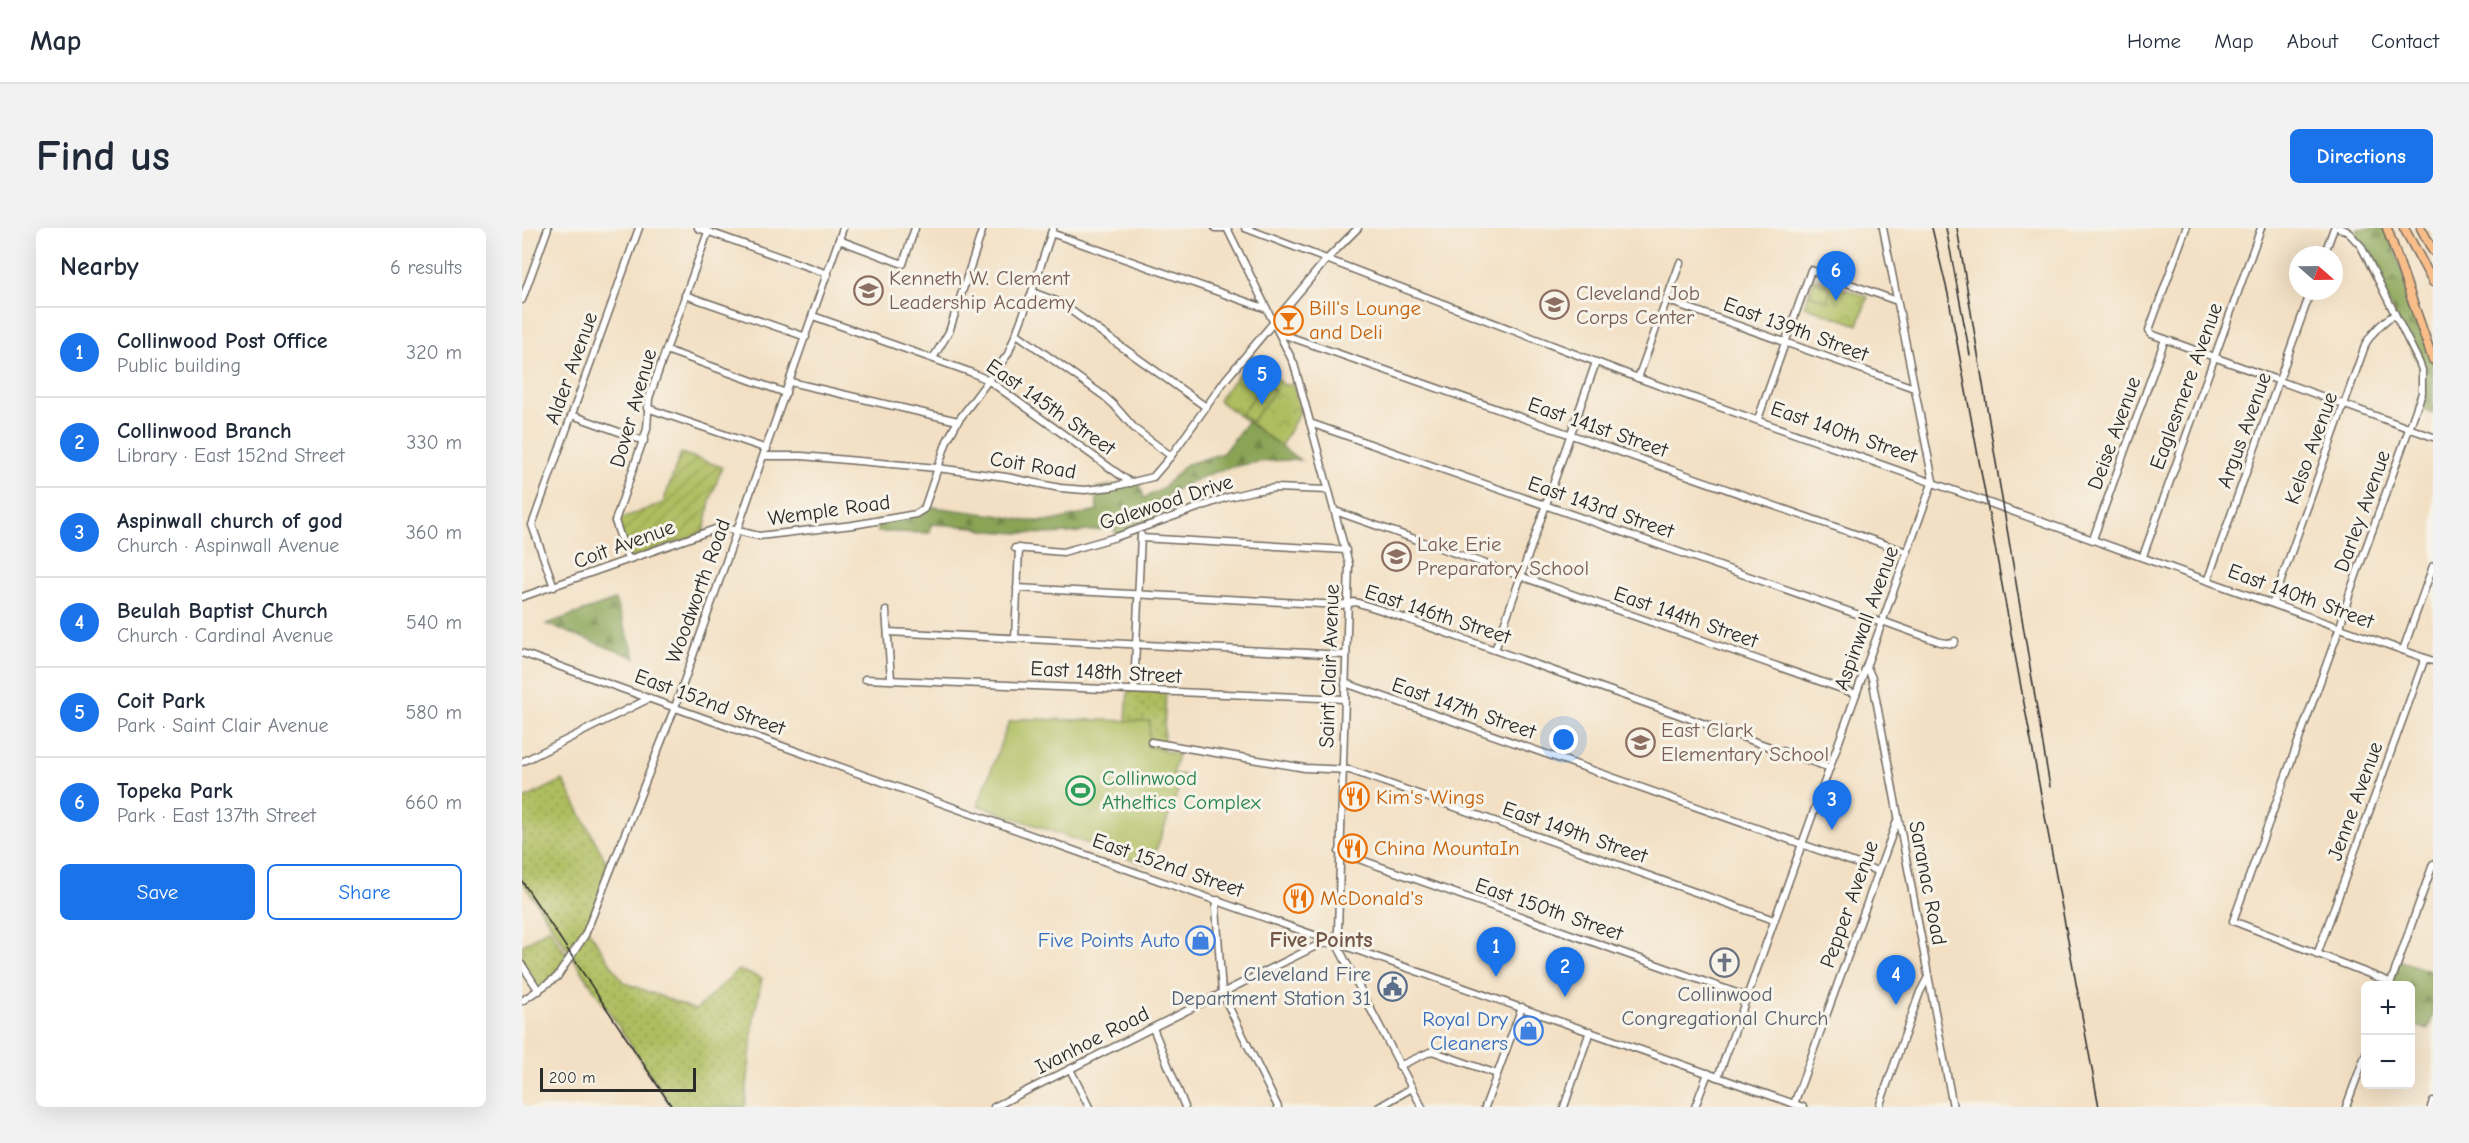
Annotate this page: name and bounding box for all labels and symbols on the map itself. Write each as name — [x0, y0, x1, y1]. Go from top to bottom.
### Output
north arrow — [2289, 246, 2343, 300]
pin: 6 — [1816, 251, 1856, 301]
place label: Kenneth W. Clement Leadership Academy — [889, 266, 1076, 314]
school or university icon: Kenneth W. Clement Leadership Academy — [852, 274, 884, 306]
place label: Cleveland Job Corps Center — [1576, 281, 1700, 329]
school or university icon: Cleveland Job Corps Center — [1539, 289, 1571, 321]
street label: East 139th Street — [1720, 292, 1873, 367]
place label: Bill's Lounge and Deli — [1309, 296, 1421, 344]
street label: Eaglesmere Avenue — [2145, 299, 2227, 473]
bar icon: Bill's Lounge and Deli — [1272, 304, 1304, 336]
street label: Alder Avenue — [540, 309, 602, 427]
street label: Dover Avenue — [605, 346, 661, 470]
street label: East 145th Street — [982, 354, 1121, 461]
pin: 5 — [1242, 356, 1282, 405]
street label: Argus Avenue — [2212, 369, 2276, 491]
street label: Deise Avenue — [2082, 373, 2146, 493]
street label: Kelso Avenue — [2280, 389, 2342, 507]
street label: East 141st Street — [1525, 392, 1672, 462]
street label: East 140th Street — [1768, 396, 1921, 469]
street label: Coit Road — [988, 446, 1078, 484]
street label: Darley Avenue — [2329, 447, 2395, 575]
street label: Galewood Drive — [1096, 469, 1236, 535]
street label: East 143rd Street — [1525, 471, 1678, 544]
street label: Wemple Road — [766, 490, 892, 530]
street label: Coit Avenue — [570, 515, 678, 573]
street label: Woodworth Road — [661, 515, 735, 667]
place label: Lake Erie Preparatory School — [1417, 532, 1589, 580]
school or university icon: Lake Erie Preparatory School — [1380, 540, 1412, 572]
street label: Aspinwall Avenue — [1829, 543, 1903, 693]
street label: East 140th Street — [2225, 559, 2378, 634]
street label: East 146th Street — [1362, 579, 1515, 649]
street label: East 144th Street — [1611, 581, 1762, 653]
street label: Saint Clair Avenue — [1314, 584, 1344, 748]
street label: East 148th Street — [1030, 656, 1183, 688]
street label: East 152nd Street — [632, 664, 789, 741]
street label: East 147th Street — [1389, 672, 1540, 744]
place label: East Clark Elementary School — [1661, 718, 1829, 766]
your location — [1549, 725, 1578, 754]
school or university icon: East Clark Elementary School — [1624, 726, 1656, 758]
street label: Jenne Avenue — [2322, 738, 2388, 864]
place label: Collinwood Atheltics Complex — [1102, 766, 1261, 814]
sports icon: Collinwood Atheltics Complex — [1065, 774, 1097, 806]
pin: 3 — [1812, 780, 1852, 830]
restaurant icon: Kim's Wings — [1339, 781, 1371, 813]
place label: Kim's Wings — [1376, 785, 1484, 809]
street label: East 149th Street — [1499, 796, 1652, 868]
street label: Saranac Road — [1904, 819, 1952, 947]
street label: East 152nd Street — [1089, 828, 1248, 902]
restaurant icon: China MountaIn — [1337, 832, 1369, 864]
place label: China MountaIn — [1374, 836, 1520, 860]
street label: Pepper Avenue — [1815, 837, 1883, 971]
street label: East 150th Street — [1472, 872, 1626, 946]
restaurant icon: McDonald's — [1283, 882, 1315, 914]
place label: McDonald's — [1320, 886, 1423, 910]
shop icon: Five Points Auto — [1185, 924, 1217, 956]
district label: Five Points — [1269, 927, 1373, 953]
place label: Five Points Auto — [1038, 928, 1180, 952]
pin: 1 — [1476, 928, 1516, 977]
church icon: Collinwood Congregational Church — [1709, 947, 1741, 979]
pin: 2 — [1546, 948, 1584, 997]
pin: 4 — [1876, 956, 1916, 1005]
place label: Cleveland Fire Department Station 31 — [1171, 962, 1371, 1010]
public building icon: Cleveland Fire Department Station 31 — [1376, 970, 1408, 1002]
place label: Collinwood Congregational Church — [1621, 982, 1829, 1030]
street label: Ivanhoe Road — [1031, 1001, 1153, 1079]
place label: Royal Dry Cleaners — [1422, 1007, 1509, 1055]
shop icon: Royal Dry Cleaners — [1513, 1015, 1545, 1047]
scale bar — [540, 1065, 696, 1092]

